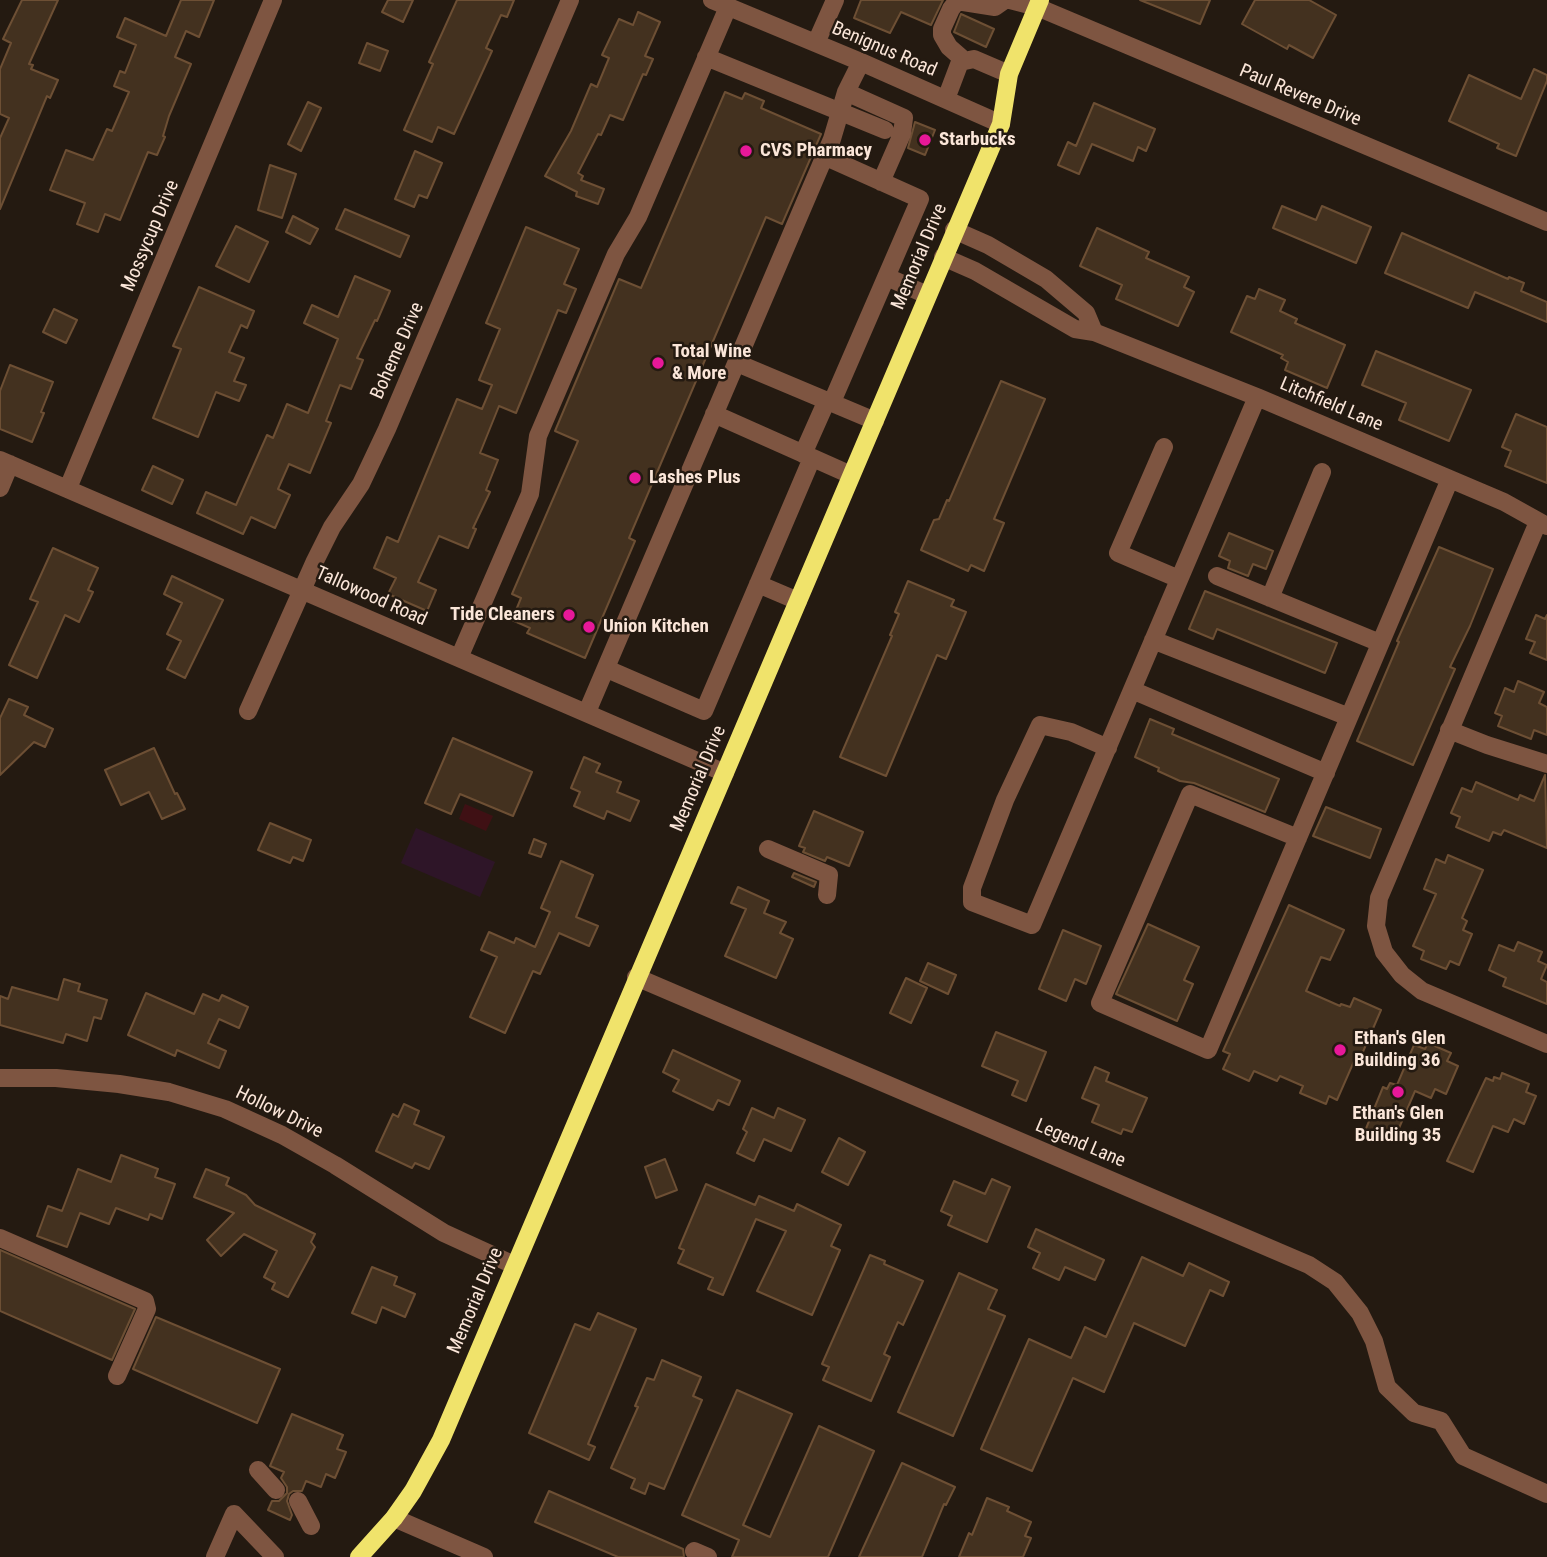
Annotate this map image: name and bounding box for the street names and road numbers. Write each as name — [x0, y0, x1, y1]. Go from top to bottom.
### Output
street label: Benignus Road — [828, 18, 940, 82]
street label: Paul Revere Drive — [1236, 60, 1364, 132]
street label: Mossycup Drive — [117, 177, 185, 295]
street label: Memorial Drive — [887, 201, 953, 313]
street label: Boheme Drive — [367, 299, 429, 403]
street label: Litchfield Lane — [1276, 373, 1386, 437]
street label: Tallowood Road — [312, 562, 430, 632]
street label: Memorial Drive — [666, 723, 732, 835]
street label: Hollow Drive — [232, 1082, 326, 1144]
street label: Legend Lane — [1032, 1115, 1128, 1173]
street label: Memorial Drive — [443, 1245, 509, 1357]

